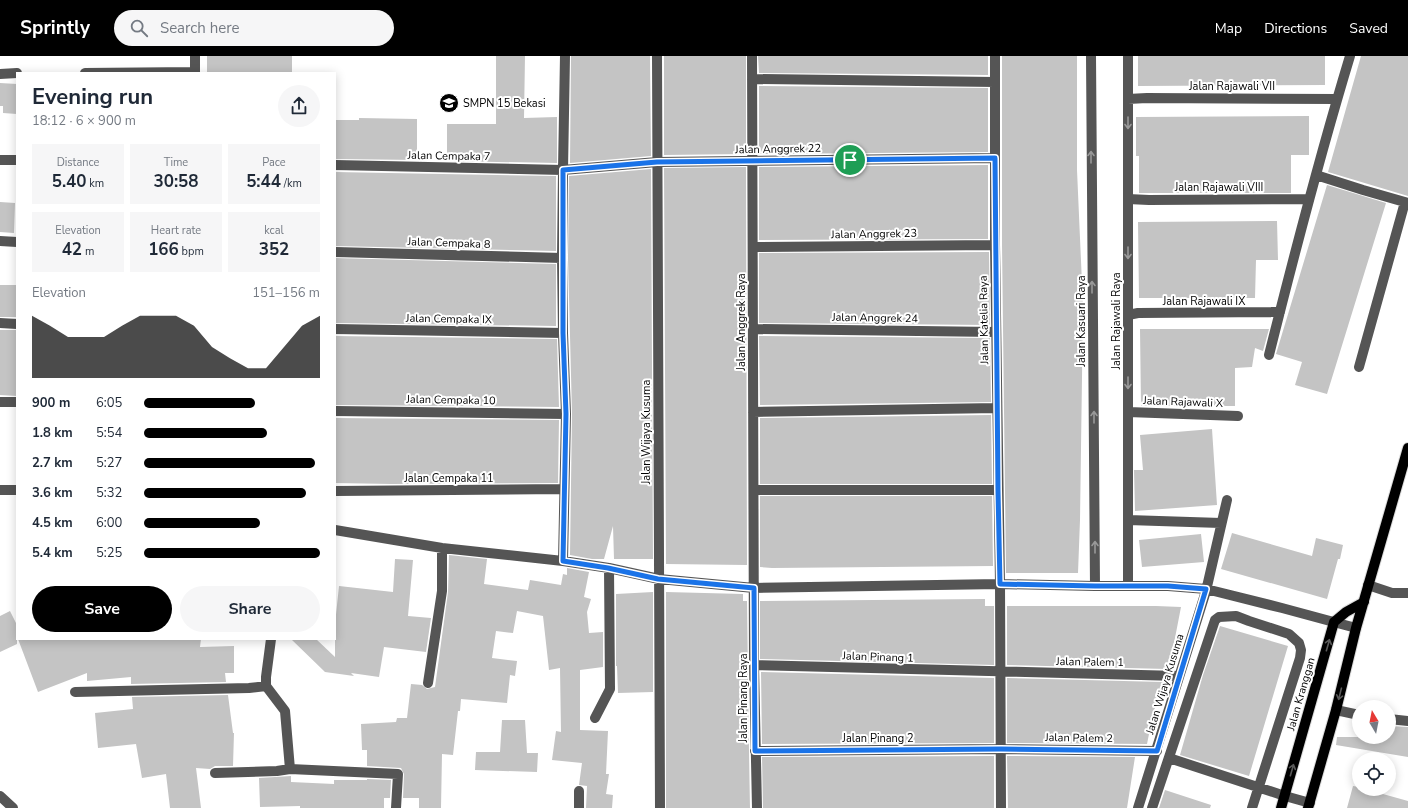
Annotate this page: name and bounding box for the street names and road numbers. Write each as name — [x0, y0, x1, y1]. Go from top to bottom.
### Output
street label: Jalan Rajawali VII — [1188, 79, 1275, 94]
street label: Jalan Anggrek 22 — [734, 141, 821, 157]
street label: Jalan Cempaka 7 — [406, 148, 491, 164]
street label: Jalan Rajawali VIII — [1174, 180, 1263, 195]
street label: Jalan Anggrek 23 — [830, 226, 917, 242]
street label: Jalan Cempaka 8 — [406, 234, 491, 252]
street label: Jalan Rajawali Raya — [1109, 272, 1124, 371]
street label: Jalan Anggrek Raya — [734, 273, 749, 372]
street label: Jalan Katelia Raya — [976, 275, 992, 366]
street label: Jalan Kasuari Raya — [1074, 275, 1089, 368]
street label: Jalan Rajawali IX — [1162, 294, 1246, 309]
street label: Jalan Anggrek 24 — [831, 310, 918, 326]
street label: Jalan Cempaka IX — [405, 311, 493, 327]
street label: Jalan Wijaya Kusuma — [639, 380, 654, 485]
street label: Jalan Cempaka 10 — [405, 392, 496, 408]
street label: Jalan Rajawali X — [1142, 393, 1224, 411]
street label: Jalan Cempaka 11 — [403, 471, 494, 486]
street label: Jalan Wijaya Kusuma — [1142, 632, 1187, 737]
street label: Jalan Pinang 1 — [841, 648, 914, 666]
street label: Jalan Pinang Raya — [736, 653, 751, 744]
street label: Jalan Palem 1 — [1055, 654, 1124, 670]
street label: Jalan Kranggan — [1283, 656, 1319, 733]
street label: Jalan Palem 2 — [1044, 730, 1113, 746]
street label: Jalan Pinang 2 — [841, 731, 914, 746]

